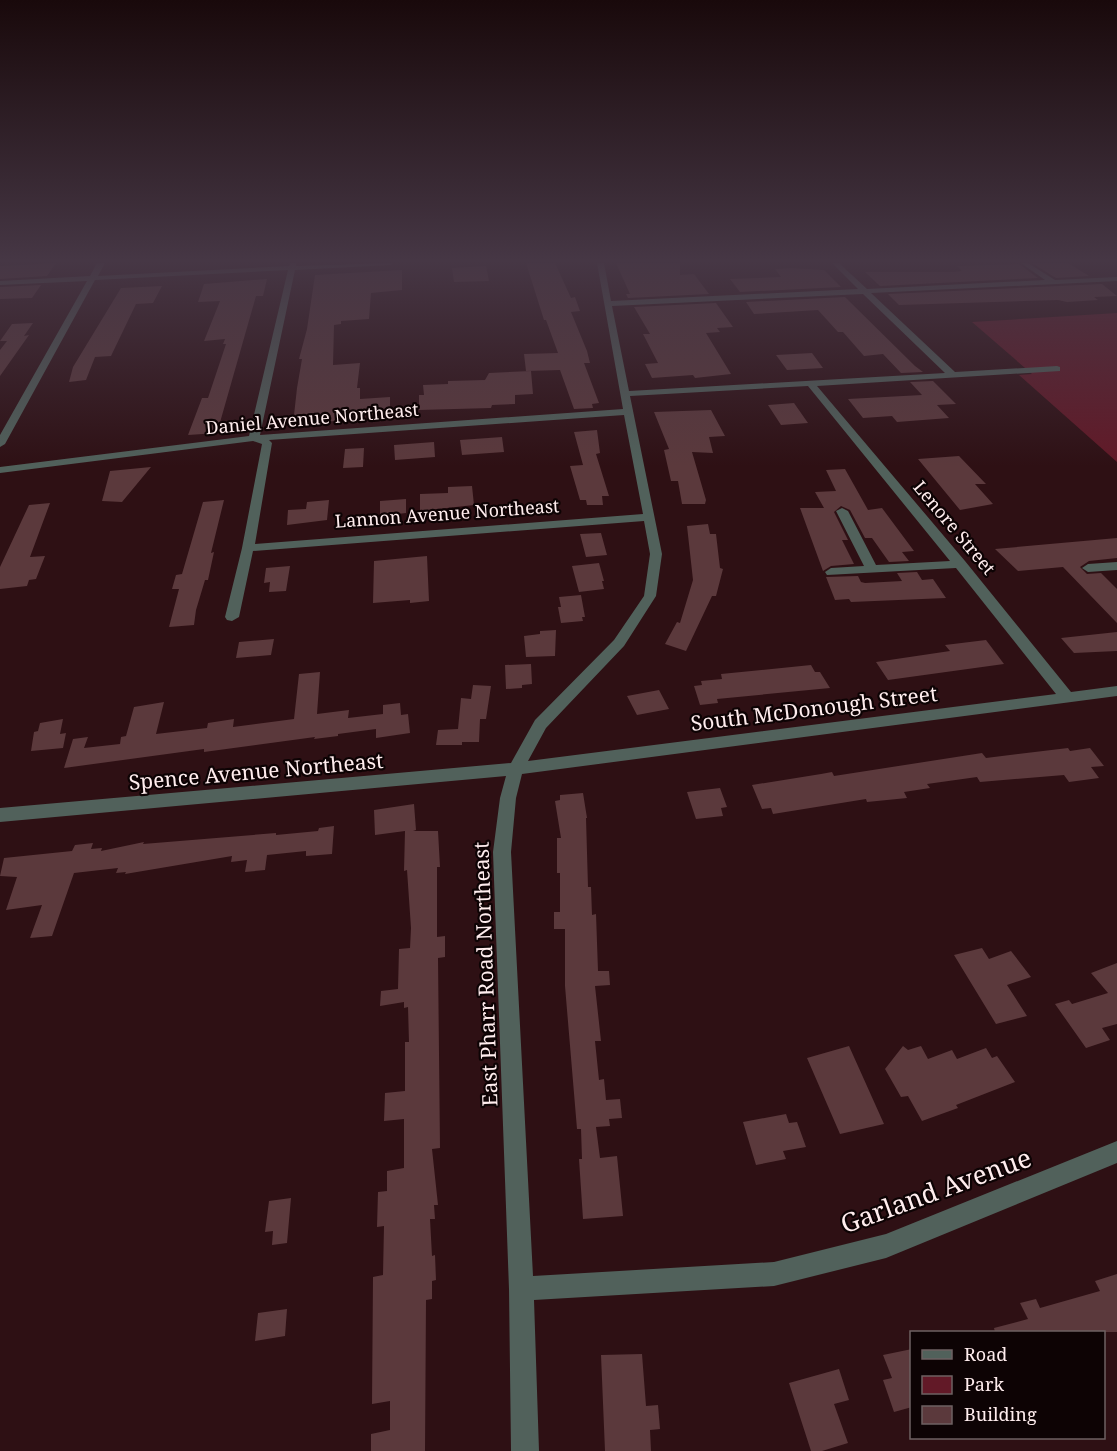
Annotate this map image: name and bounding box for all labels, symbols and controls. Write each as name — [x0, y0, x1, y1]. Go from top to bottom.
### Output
street label: Daniel Avenue Northeast — [204, 397, 420, 439]
street label: Lenore Street — [908, 475, 1001, 579]
street label: Lannon Avenue Northeast — [334, 493, 560, 533]
street label: South McDonough Street — [689, 679, 939, 737]
street label: Spence Avenue Northeast — [128, 746, 384, 796]
street label: East Pharr Road Northeast — [466, 841, 504, 1107]
street label: Garland Avenue — [835, 1139, 1036, 1241]
legend — [910, 1331, 1105, 1439]
text: Road — [964, 1342, 1007, 1366]
text: Park — [964, 1372, 1004, 1396]
text: Building — [964, 1402, 1037, 1426]

